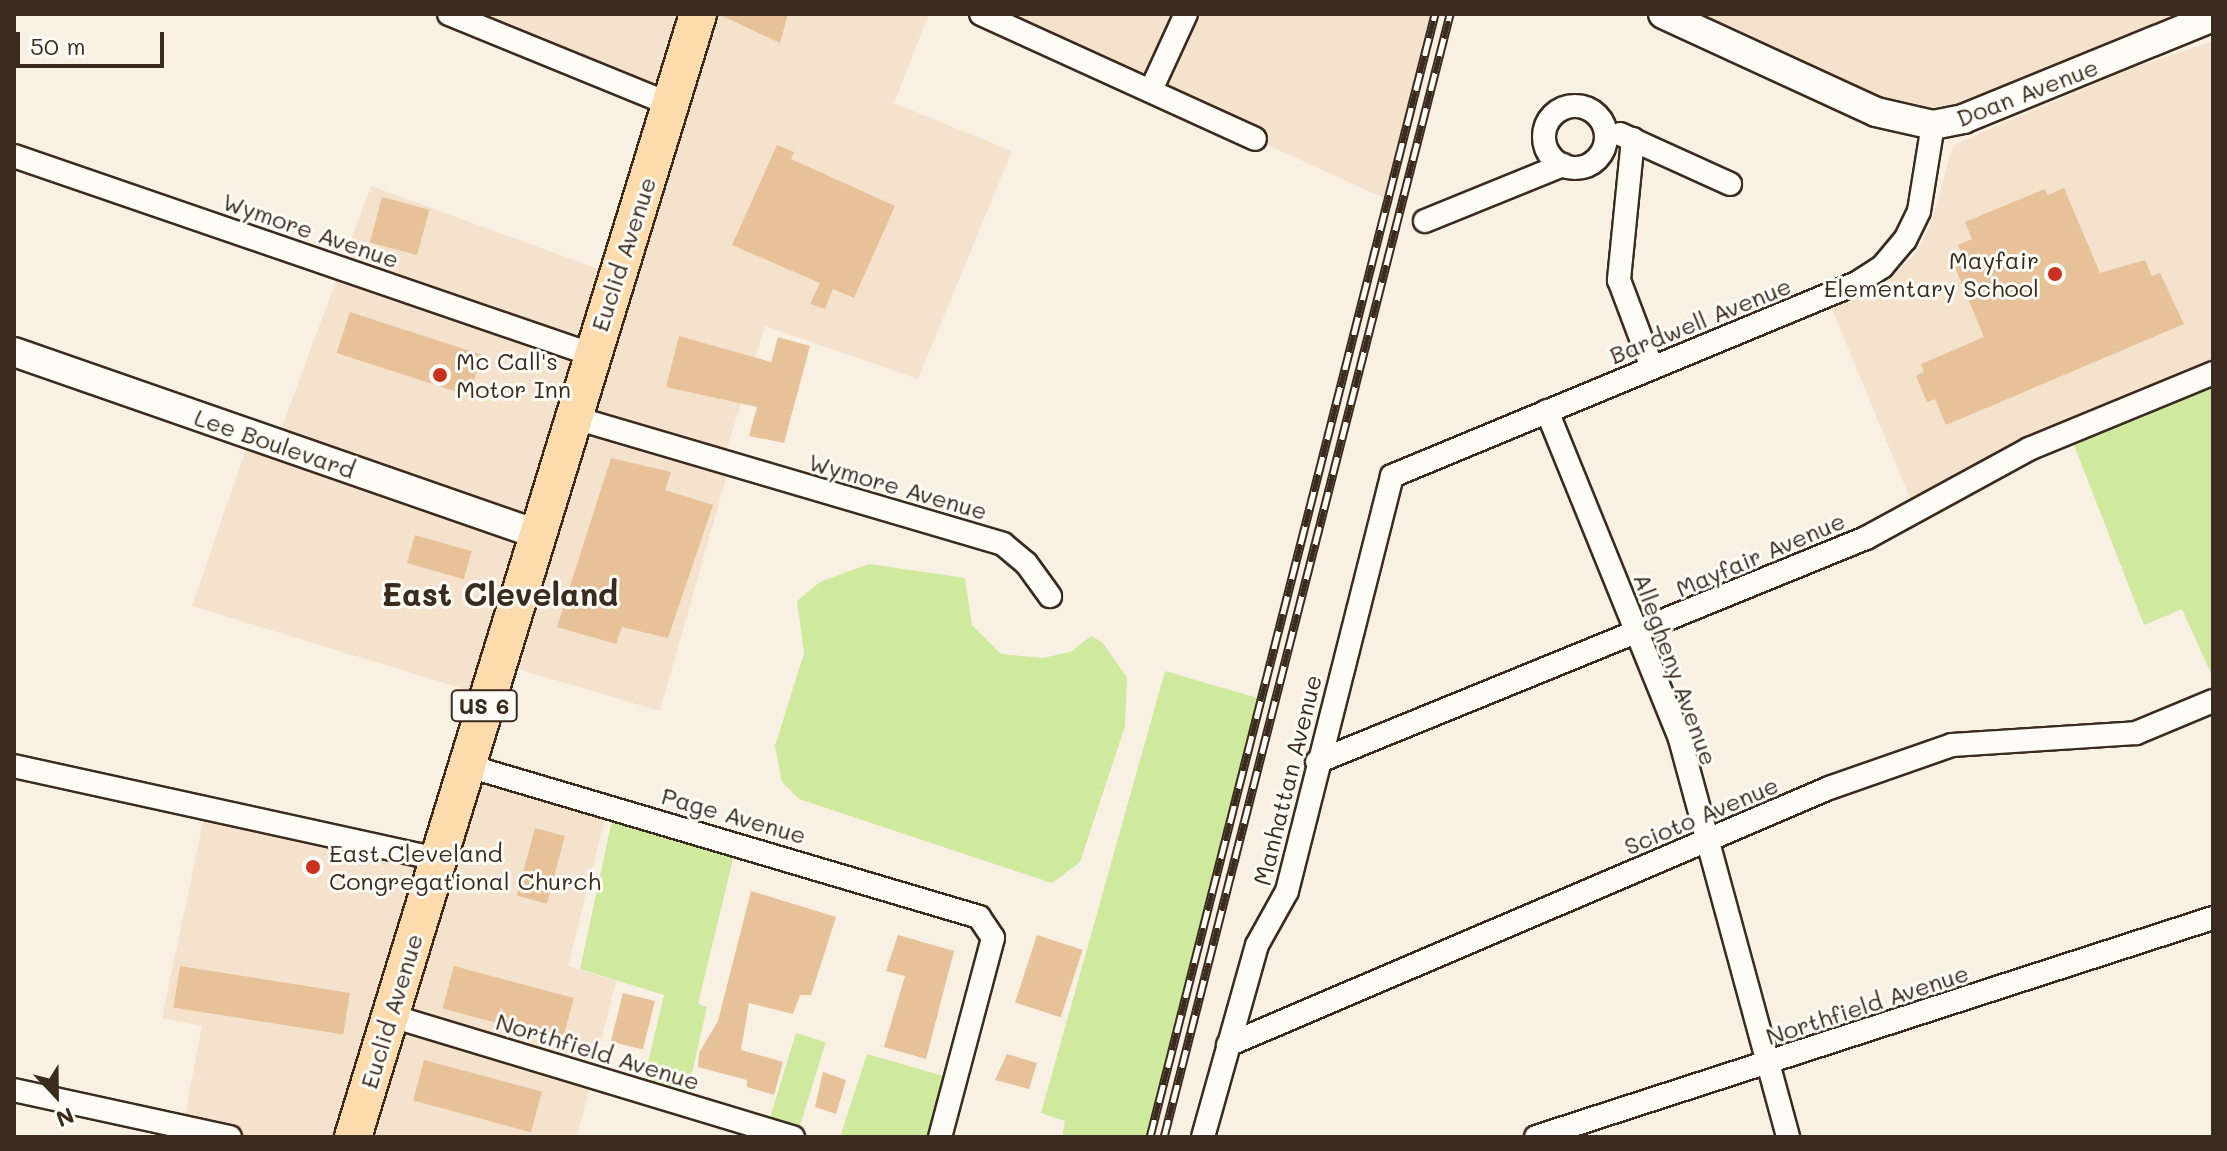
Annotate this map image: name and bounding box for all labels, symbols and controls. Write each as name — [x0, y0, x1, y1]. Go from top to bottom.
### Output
scale bar — [20, 16, 168, 66]
text: 50 m — [30, 30, 86, 61]
street label: Doan Avenue — [1952, 52, 2102, 132]
street label: Euclid Avenue — [585, 173, 661, 335]
street label: Wymore Avenue — [219, 186, 403, 274]
place label: Mayfair Elementary School — [1824, 246, 2039, 302]
marker: Mayfair Elementary School — [2046, 265, 2064, 283]
street label: Bardwell Avenue — [1605, 270, 1795, 370]
place label: Mc Call's Motor Inn — [456, 347, 571, 403]
marker: Mc Call's Motor Inn — [431, 366, 449, 384]
street label: Lee Boulevard — [191, 402, 359, 484]
street label: Wymore Avenue — [805, 447, 991, 525]
street label: Mayfair Avenue — [1671, 505, 1849, 603]
street label: Allegheny Avenue — [1628, 569, 1724, 769]
district label: East Cleveland — [382, 574, 618, 612]
street label: Manhattan Avenue — [1247, 672, 1327, 888]
road number: US 6 — [450, 688, 518, 724]
street label: Scioto Avenue — [1620, 770, 1782, 860]
street label: Page Avenue — [658, 781, 810, 849]
place label: East Cleveland Congregational Church — [329, 839, 601, 895]
marker: East Cleveland Congregational Church — [304, 858, 322, 876]
street label: Euclid Avenue — [354, 930, 428, 1092]
street label: Northfield Avenue — [1762, 958, 1972, 1050]
street label: Northfield Avenue — [493, 1006, 703, 1096]
north arrow — [16, 1055, 96, 1135]
text: N — [52, 1101, 78, 1134]

